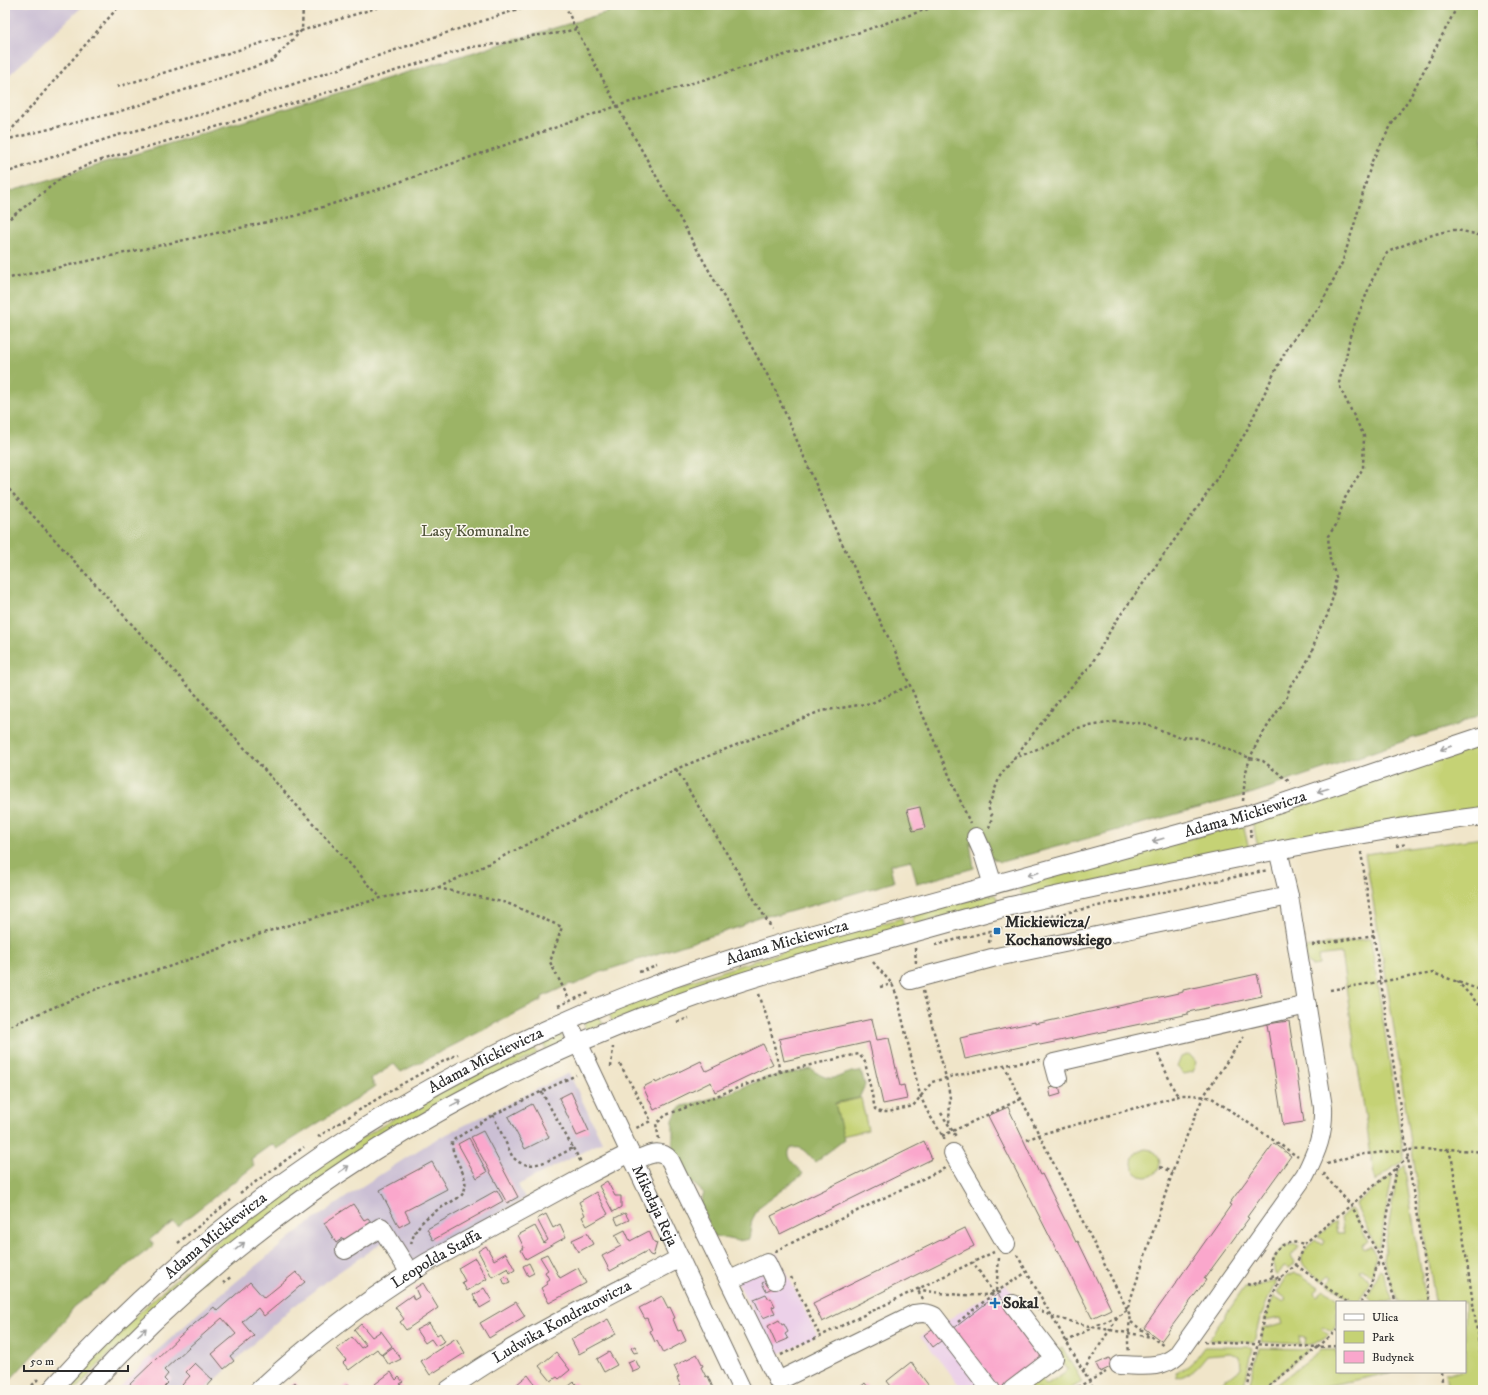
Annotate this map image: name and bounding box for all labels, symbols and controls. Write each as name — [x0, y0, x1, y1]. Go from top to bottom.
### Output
park label: Lasy Komunalne — [421, 521, 529, 541]
one-way arrow — [1440, 745, 1452, 753]
street label: Adama Mickiewicza — [1182, 786, 1309, 842]
one-way arrow — [1317, 786, 1329, 794]
one-way arrow — [1152, 837, 1165, 844]
one-way arrow — [1027, 871, 1040, 878]
place label: Mickiewicza/ Kochanowskiego — [1005, 912, 1112, 950]
street label: Adama Mickiewicza — [723, 915, 850, 970]
marker: Mickiewicza/ Kochanowskiego — [992, 926, 1002, 936]
street label: Adama Mickiewicza — [425, 1022, 547, 1098]
one-way arrow — [450, 1098, 462, 1106]
street label: Mikołaja Reja — [627, 1162, 683, 1250]
one-way arrow — [339, 1165, 350, 1173]
street label: Adama Mickiewicza — [160, 1188, 271, 1283]
street label: Leopolda Staffa — [387, 1225, 485, 1293]
one-way arrow — [234, 1242, 245, 1251]
street label: Ludwika Kondratowicza — [489, 1275, 635, 1368]
place label: Sokal — [1003, 1293, 1040, 1313]
marker: Sokal — [990, 1298, 1000, 1308]
legend — [1336, 1301, 1466, 1373]
text: Ulica — [1372, 1310, 1399, 1325]
one-way arrow — [137, 1327, 147, 1337]
text: Park — [1372, 1330, 1394, 1345]
scale bar — [24, 1347, 128, 1373]
text: Budynek — [1372, 1350, 1414, 1365]
text: 50 m — [30, 1354, 54, 1369]

